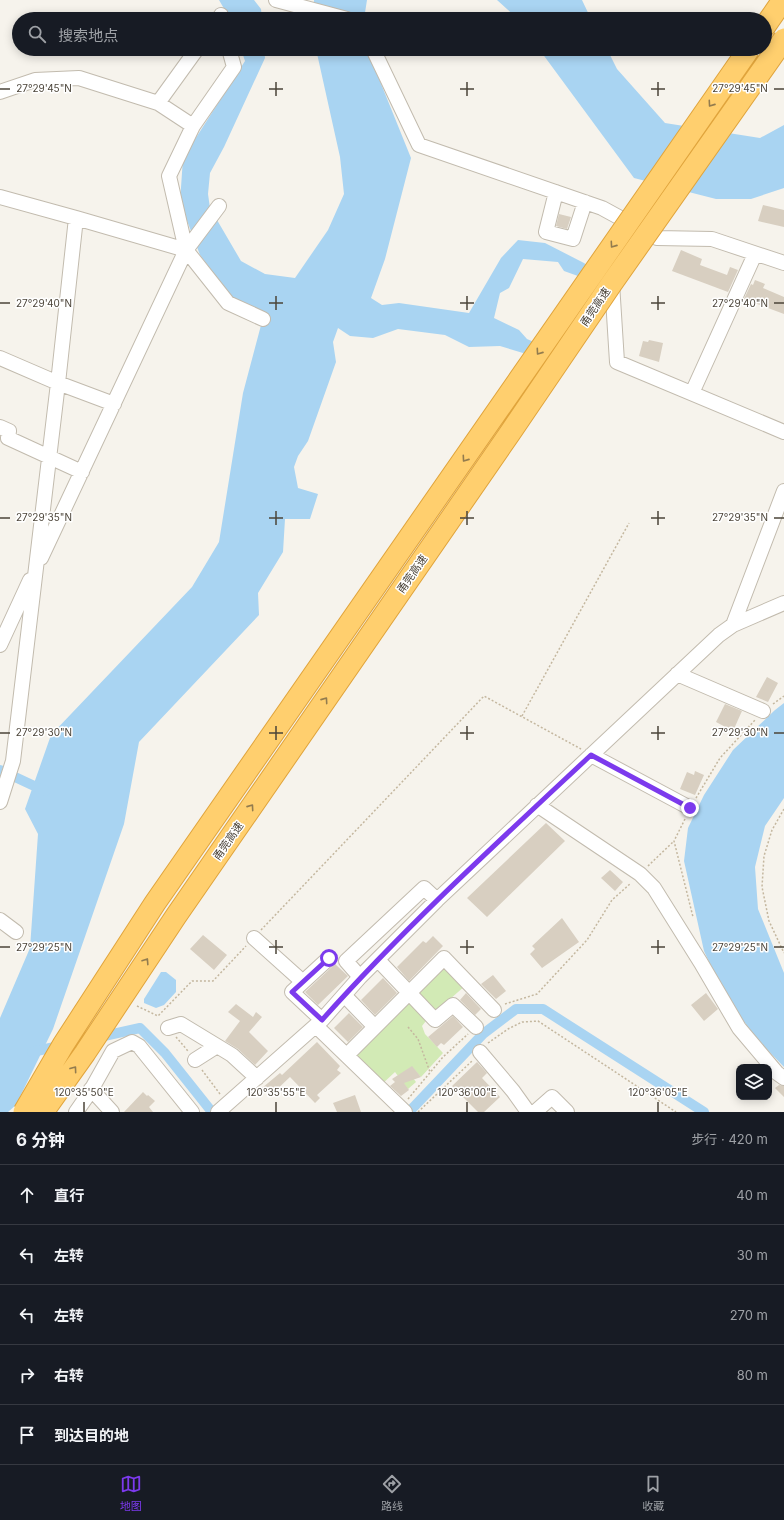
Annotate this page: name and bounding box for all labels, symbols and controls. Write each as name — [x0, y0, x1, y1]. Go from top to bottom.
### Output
search box — [12, 12, 772, 56]
icon: search — [26, 23, 48, 45]
text: 搜索地点 — [58, 26, 118, 45]
text: 27°29'45"N — [16, 82, 72, 94]
text: 27°29'45"N — [712, 82, 768, 94]
one-way arrow — [708, 100, 716, 107]
one-way arrow — [611, 241, 618, 248]
street label: 甬莞高速 — [577, 285, 613, 329]
text: 27°29'40"N — [16, 297, 72, 309]
text: 27°29'40"N — [712, 297, 768, 309]
one-way arrow — [537, 348, 544, 355]
one-way arrow — [462, 455, 469, 462]
text: 27°29'35"N — [16, 511, 72, 523]
text: 27°29'35"N — [712, 511, 768, 523]
street label: 甬莞高速 — [394, 552, 430, 596]
one-way arrow — [320, 697, 328, 704]
text: 27°29'30"N — [16, 726, 72, 738]
text: 27°29'30"N — [712, 726, 768, 738]
route end — [681, 799, 699, 817]
one-way arrow — [246, 804, 254, 811]
street label: 甬莞高速 — [210, 819, 246, 863]
text: 27°29'25"N — [16, 941, 72, 953]
text: 27°29'25"N — [712, 941, 768, 953]
route start — [320, 949, 338, 967]
one-way arrow — [141, 958, 149, 965]
map controls — [736, 1064, 772, 1100]
button: layers — [736, 1064, 772, 1100]
one-way arrow — [69, 1066, 76, 1073]
text: 120°35'50"E — [54, 1086, 114, 1098]
text: 120°35'55"E — [246, 1086, 306, 1098]
text: 120°36'00"E — [437, 1086, 497, 1098]
text: 120°36'05"E — [628, 1086, 688, 1098]
text: 6 分钟 — [16, 1130, 65, 1150]
text: 步行 · 420 m — [691, 1131, 768, 1147]
icon: ahead — [16, 1184, 38, 1206]
text: 直行 — [54, 1186, 84, 1205]
text: 40 m — [736, 1187, 768, 1203]
icon: left — [16, 1244, 38, 1266]
text: 左转 — [54, 1246, 84, 1265]
text: 30 m — [737, 1247, 768, 1263]
icon: left — [16, 1304, 38, 1326]
text: 左转 — [54, 1306, 84, 1325]
text: 270 m — [730, 1307, 768, 1323]
icon: right — [16, 1364, 38, 1386]
text: 右转 — [54, 1366, 84, 1385]
text: 80 m — [737, 1367, 768, 1383]
icon: arrive — [16, 1424, 38, 1446]
text: 到达目的地 — [54, 1426, 129, 1445]
tab: 地图 — [120, 1473, 142, 1513]
tab: 路线 — [381, 1473, 403, 1513]
tab: 收藏 — [642, 1473, 664, 1513]

